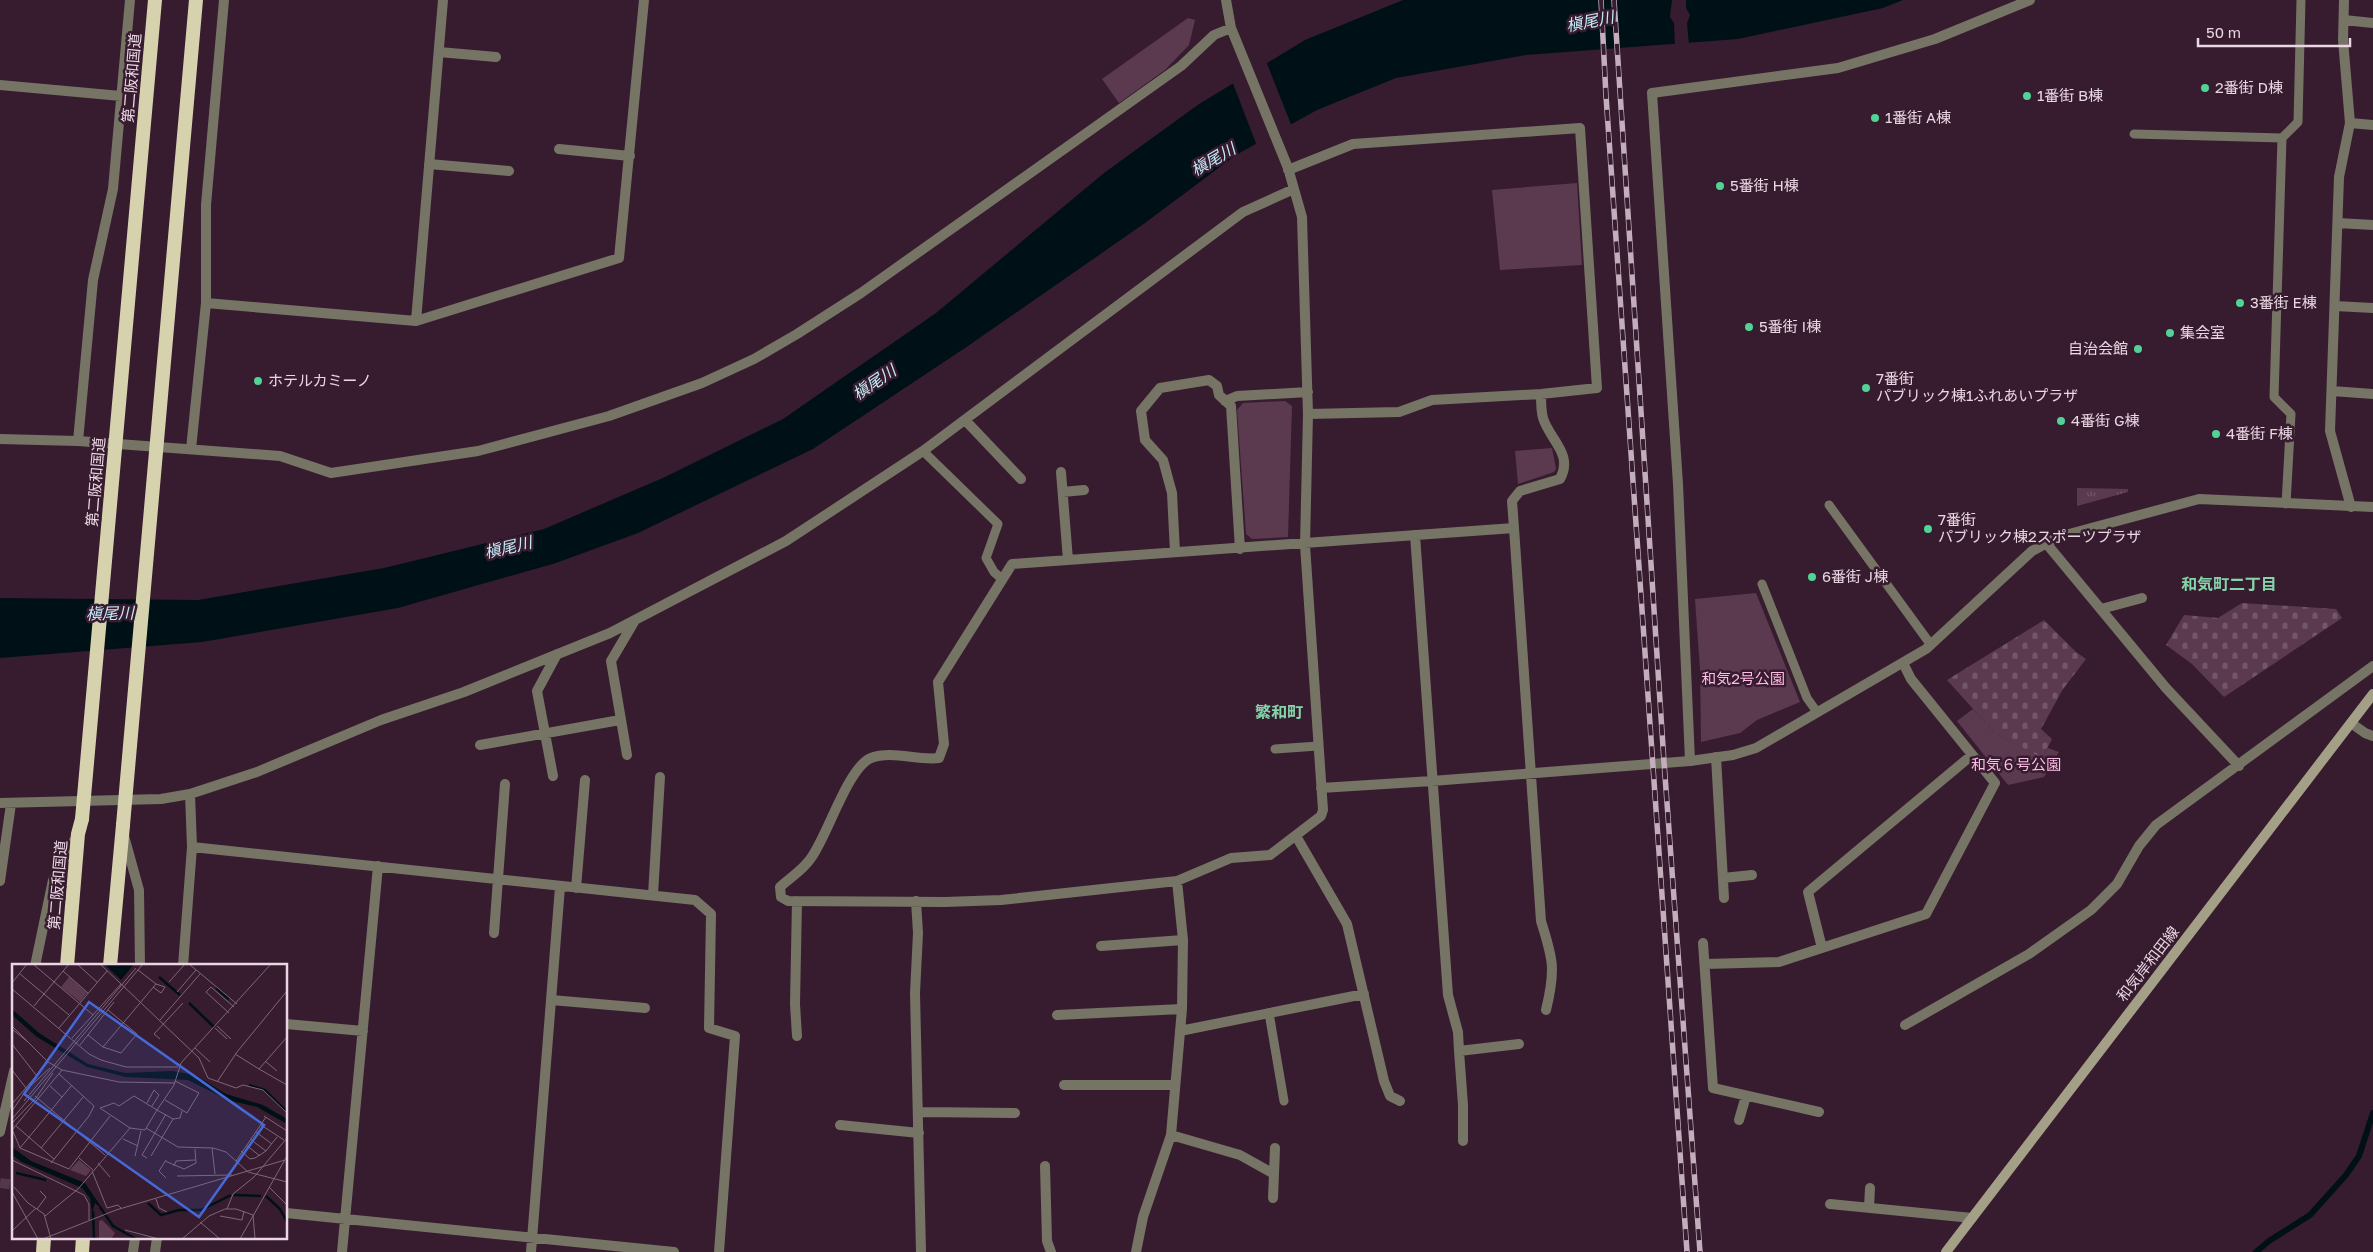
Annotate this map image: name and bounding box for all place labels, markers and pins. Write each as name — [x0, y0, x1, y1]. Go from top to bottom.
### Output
place label: 2番街 D棟 — [2215, 78, 2283, 96]
marker: 2番街 D棟 — [2199, 82, 2211, 94]
place label: 1番街 B棟 — [2037, 86, 2103, 104]
marker: 1番街 B棟 — [2021, 90, 2033, 102]
place label: 1番街 A棟 — [1885, 108, 1951, 126]
marker: 1番街 A棟 — [1869, 112, 1881, 124]
place label: 5番街 H棟 — [1730, 176, 1799, 194]
marker: 5番街 H棟 — [1714, 180, 1726, 192]
place label: 3番街 E棟 — [2250, 293, 2317, 311]
marker: 3番街 E棟 — [2234, 297, 2246, 309]
place label: 5番街 I棟 — [1759, 317, 1821, 335]
marker: 5番街 I棟 — [1743, 321, 1755, 333]
place label: 集会室 — [2180, 323, 2225, 341]
marker: 集会室 — [2164, 327, 2176, 339]
place label: 自治会館 — [2068, 339, 2128, 357]
marker: 自治会館 — [2132, 343, 2144, 355]
place label: 7番街 パブリック棟1ふれあいプラザ — [1876, 369, 2078, 404]
place label: ホテルカミーノ — [268, 371, 372, 389]
marker: ホテルカミーノ — [252, 375, 264, 387]
marker: 7番街 パブリック棟1ふれあいプラザ — [1860, 382, 1872, 394]
place label: 4番街 G棟 — [2071, 411, 2139, 429]
marker: 4番街 G棟 — [2055, 415, 2067, 427]
place label: 4番街 F棟 — [2226, 424, 2293, 442]
marker: 4番街 F棟 — [2210, 428, 2222, 440]
place label: 7番街 パブリック棟2スポーツプラザ — [1938, 510, 2141, 545]
marker: 7番街 パブリック棟2スポーツプラザ — [1922, 523, 1934, 535]
place label: 6番街 J棟 — [1822, 567, 1888, 585]
marker: 6番街 J棟 — [1806, 571, 1818, 583]

